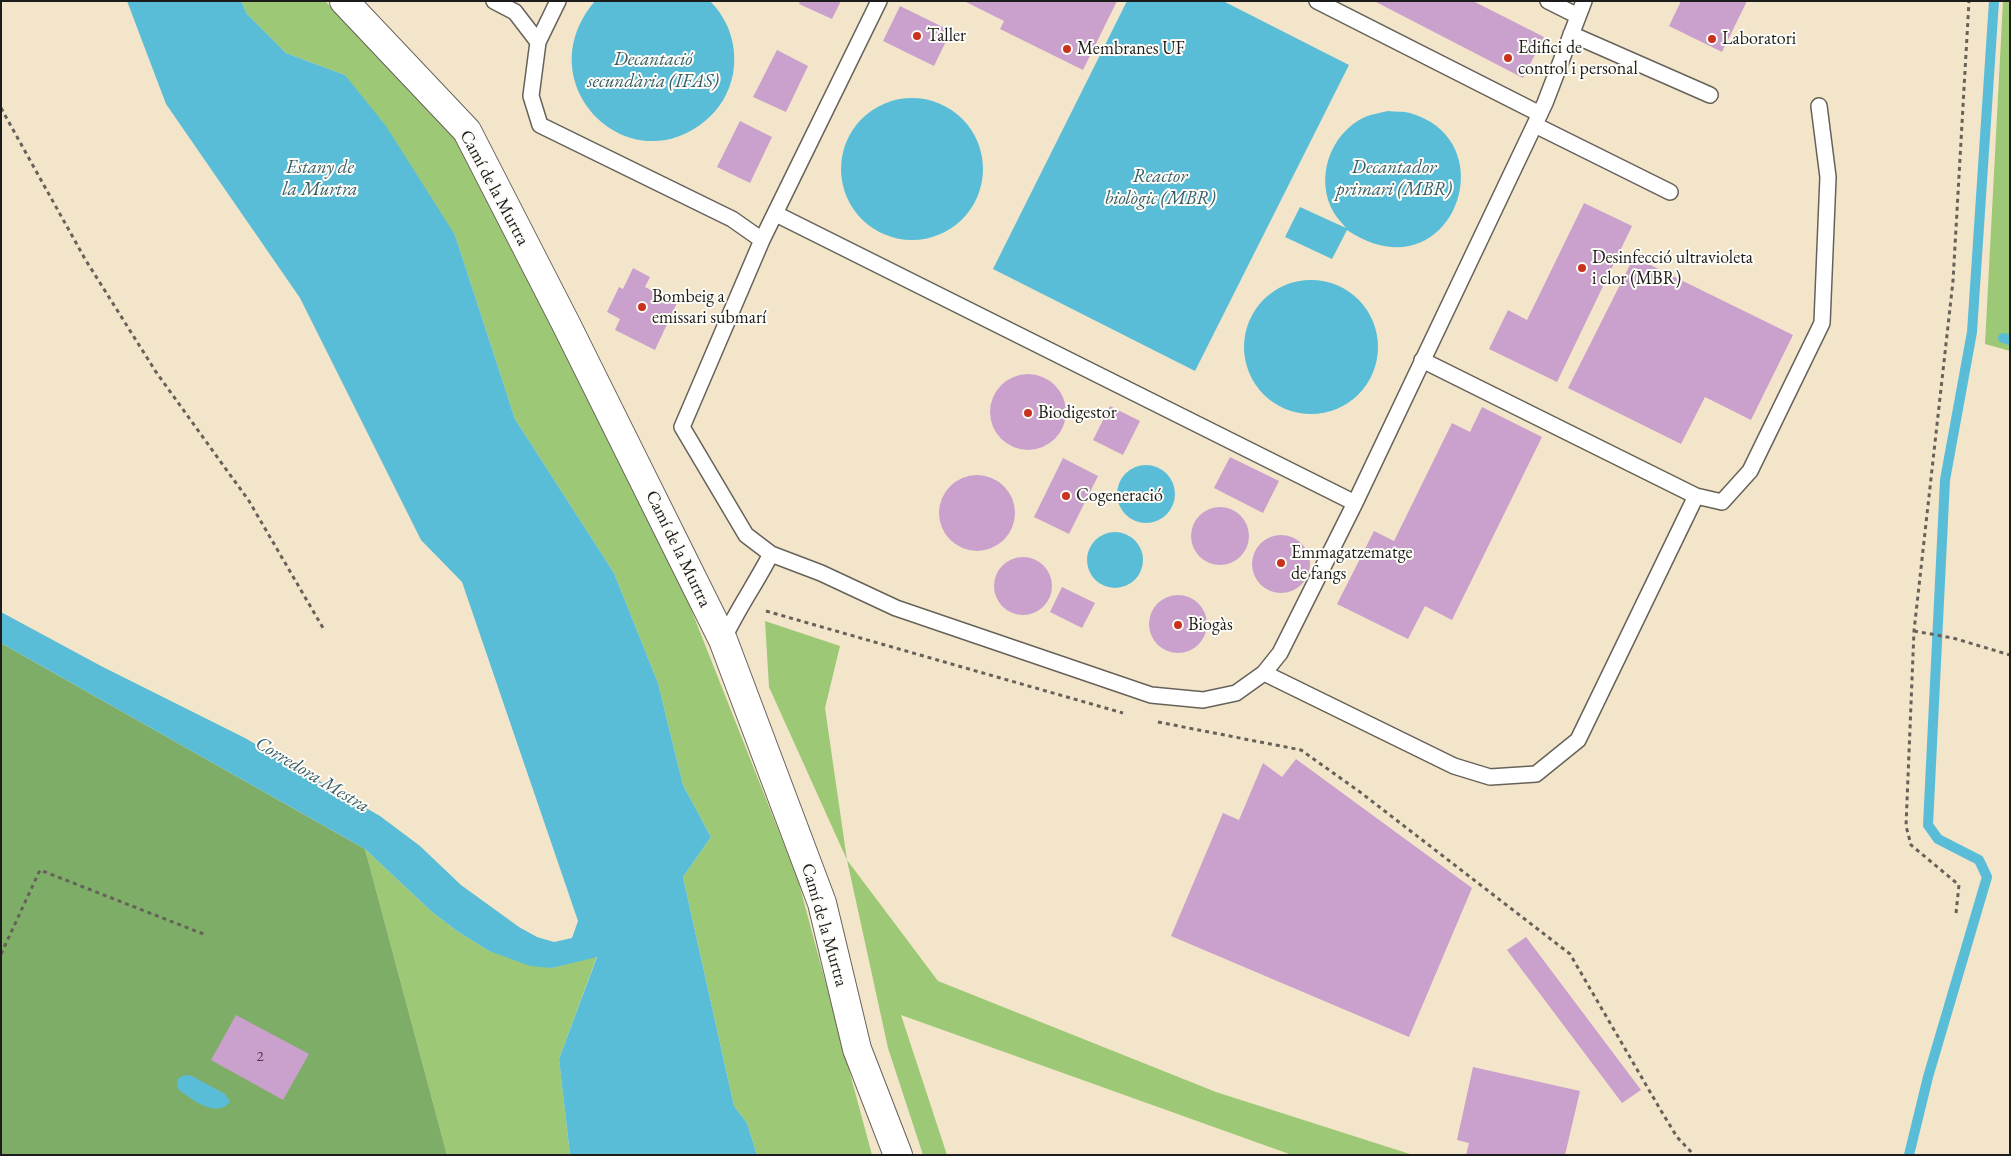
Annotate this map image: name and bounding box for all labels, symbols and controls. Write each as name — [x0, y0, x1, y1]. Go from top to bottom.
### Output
place label: Taller — [927, 25, 966, 47]
place label: Laboratori — [1722, 28, 1796, 50]
marker: Taller — [911, 30, 923, 42]
marker: Laboratori — [1706, 33, 1718, 45]
place label: Edifici de control i personal — [1518, 37, 1638, 80]
place label: Membranes UF — [1077, 38, 1185, 60]
marker: Membranes UF — [1061, 43, 1073, 55]
water label: Decantació secundària (IFAS) — [587, 49, 719, 93]
marker: Edifici de control i personal — [1502, 52, 1514, 64]
street label: Camí de la Murtra — [455, 127, 533, 249]
water label: Estany de la Murtra — [282, 157, 358, 201]
water label: Decantador primari (MBR) — [1336, 157, 1452, 201]
water label: Reactor biològic (MBR) — [1105, 166, 1215, 210]
place label: Desinfecció ultravioleta i clor (MBR) — [1592, 247, 1753, 290]
marker: Desinfecció ultravioleta i clor (MBR) — [1576, 262, 1588, 274]
place label: Bombeig a emissari submarí — [652, 286, 766, 328]
marker: Bombeig a emissari submarí — [636, 301, 648, 313]
place label: Biodigestor — [1038, 402, 1117, 424]
marker: Biodigestor — [1022, 407, 1034, 419]
place label: Cogeneració — [1076, 485, 1163, 507]
street label: Camí de la Murtra — [640, 487, 716, 611]
marker: Cogeneració — [1060, 490, 1072, 502]
place label: Emmagatzematge de fangs — [1291, 542, 1412, 584]
marker: Emmagatzematge de fangs — [1275, 557, 1287, 569]
place label: Biogàs — [1188, 614, 1233, 636]
marker: Biogàs — [1172, 619, 1184, 631]
water label: Corredora Mestra — [251, 732, 373, 818]
street label: Camí de la Murtra — [796, 861, 852, 989]
house number: 2 — [256, 1048, 264, 1066]

